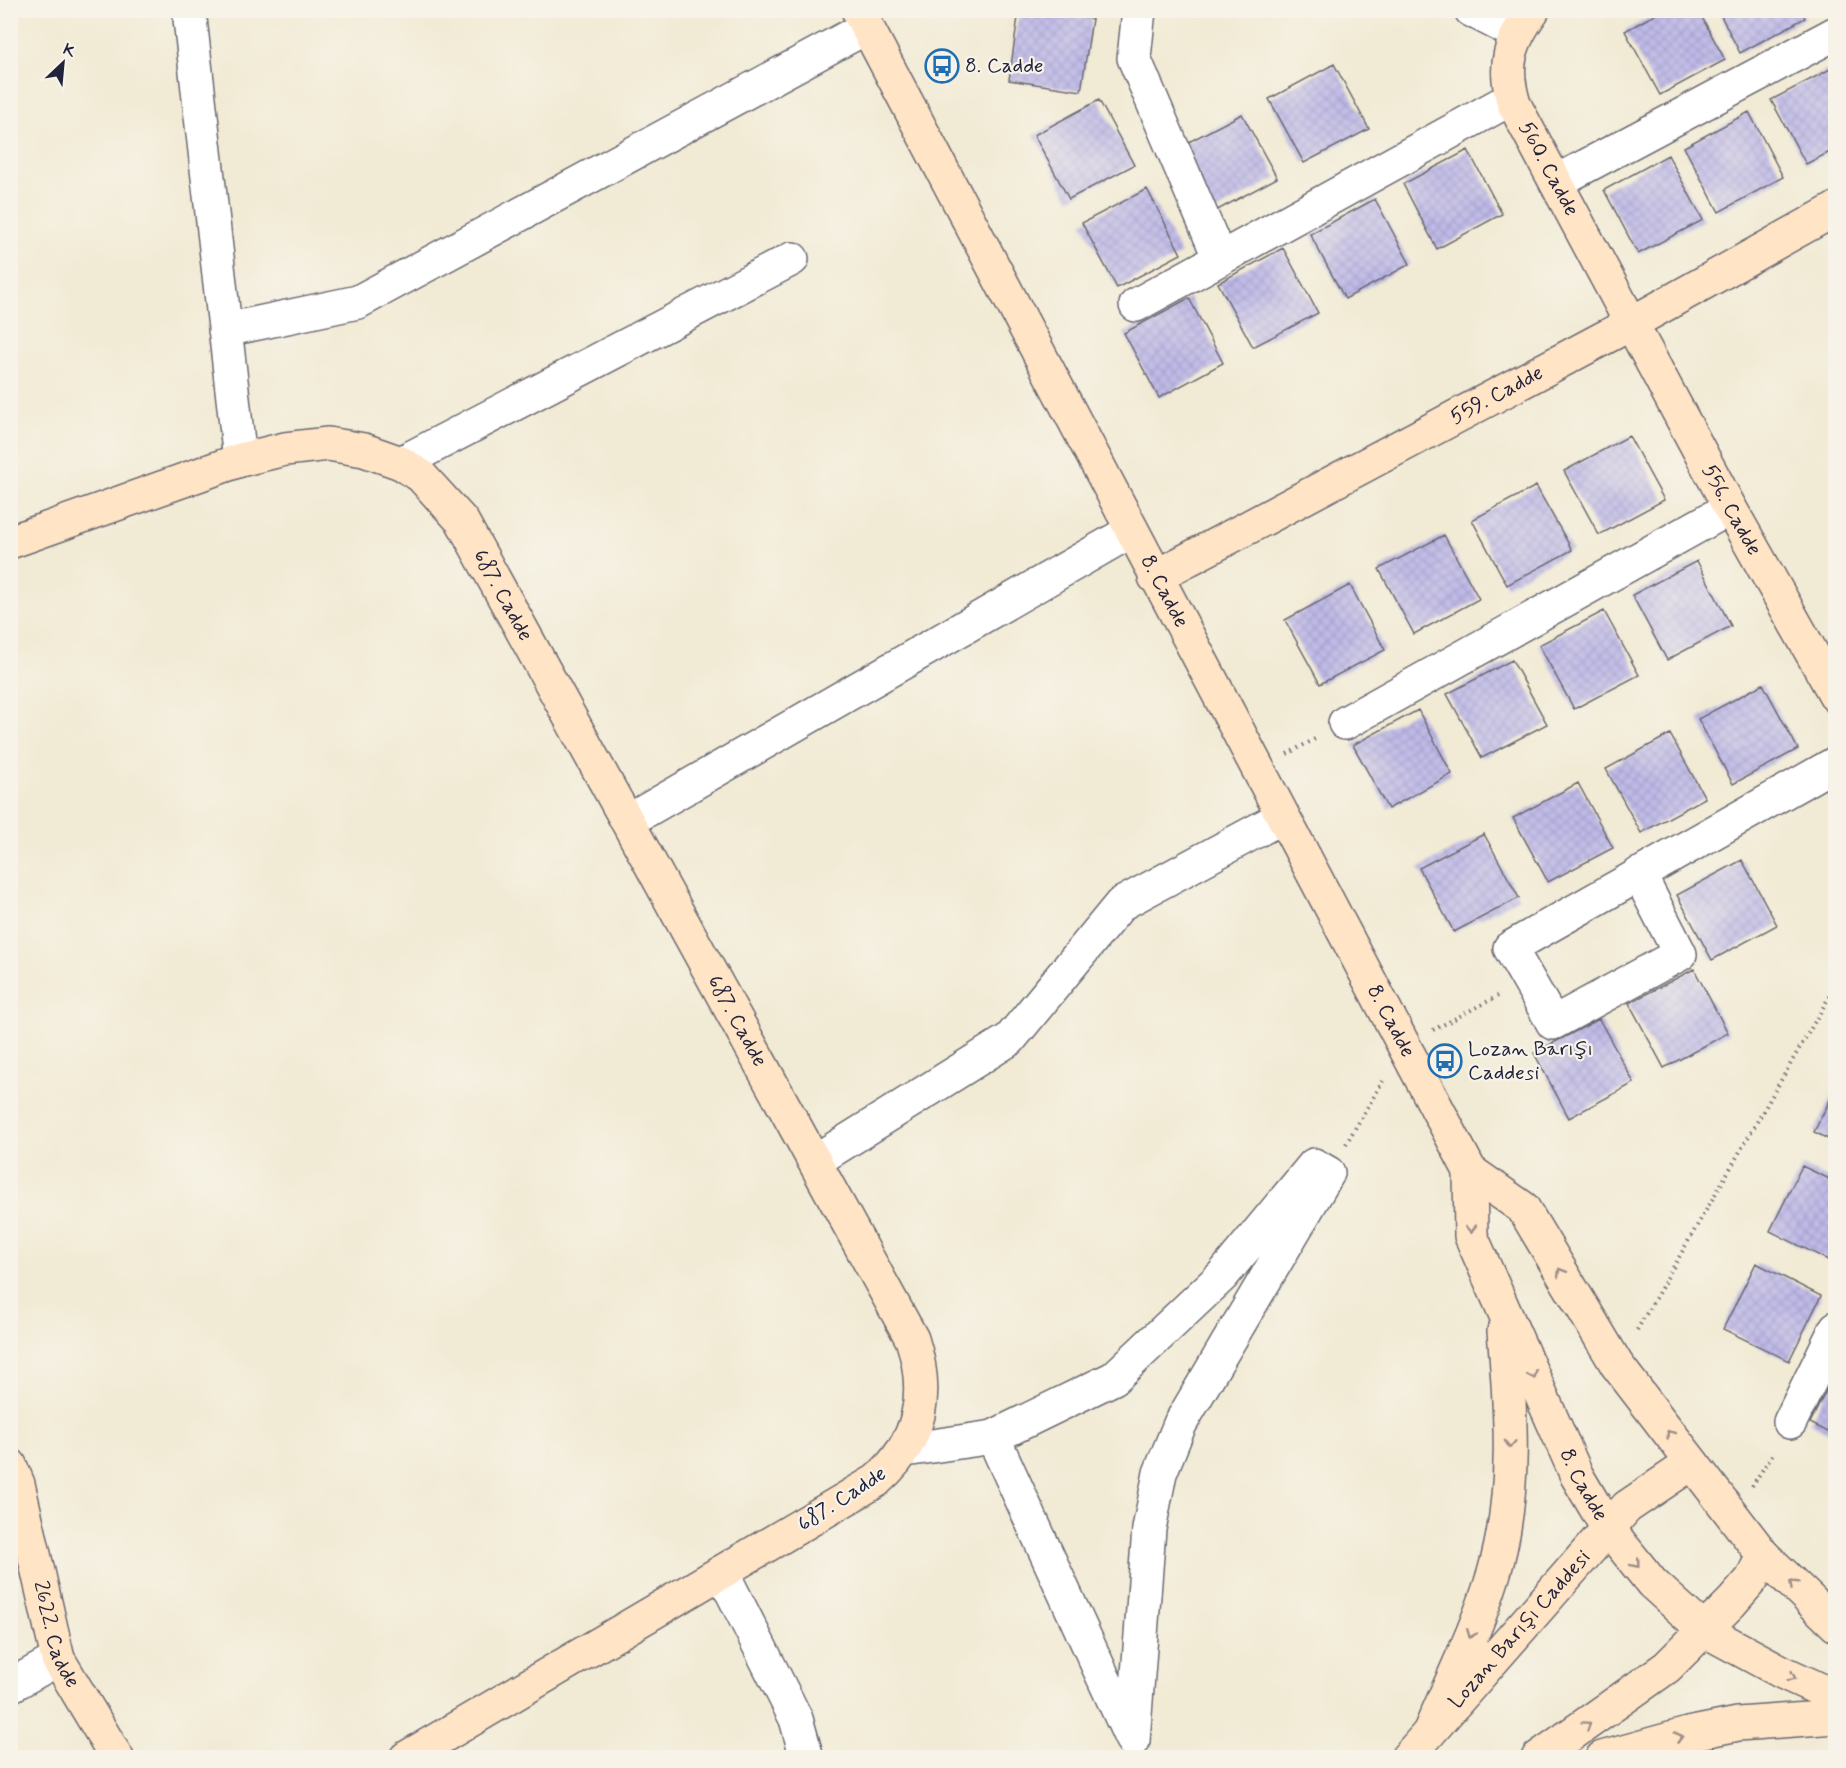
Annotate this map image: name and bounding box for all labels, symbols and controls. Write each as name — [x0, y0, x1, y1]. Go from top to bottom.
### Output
north arrow — [33, 33, 93, 93]
text: K — [59, 39, 79, 63]
bus stop icon: 8. Cadde — [924, 48, 960, 84]
place label: 8. Cadde — [965, 52, 1044, 80]
street label: 560. Cadde — [1512, 117, 1585, 221]
street label: 559. Cadde — [1445, 359, 1548, 431]
street label: 556. Cadde — [1695, 459, 1768, 561]
street label: 687. Cadde — [466, 544, 539, 646]
street label: 8. Cadde — [1134, 550, 1195, 633]
street label: 687. Cadde — [701, 970, 774, 1072]
street label: 8. Cadde — [1360, 980, 1422, 1062]
place label: Lozan Barışı Caddesi — [1468, 1035, 1593, 1087]
bus stop icon: Lozan Barışı Caddesi — [1427, 1043, 1463, 1079]
one-way arrow — [1464, 1225, 1477, 1234]
one-way arrow — [1557, 1268, 1569, 1278]
one-way arrow — [1526, 1369, 1538, 1380]
one-way arrow — [1666, 1430, 1677, 1441]
one-way arrow — [1503, 1440, 1516, 1449]
street label: 8. Cadde — [1553, 1444, 1614, 1526]
street label: 687. Cadde — [792, 1460, 892, 1538]
street label: Lozan Barışı Caddesi — [1443, 1544, 1597, 1715]
one-way arrow — [1629, 1557, 1640, 1568]
street label: 2622. Cadde — [27, 1578, 86, 1693]
one-way arrow — [1790, 1581, 1801, 1592]
one-way arrow — [1466, 1628, 1478, 1639]
one-way arrow — [1786, 1670, 1797, 1682]
one-way arrow — [1580, 1721, 1591, 1732]
one-way arrow — [1673, 1731, 1683, 1744]

